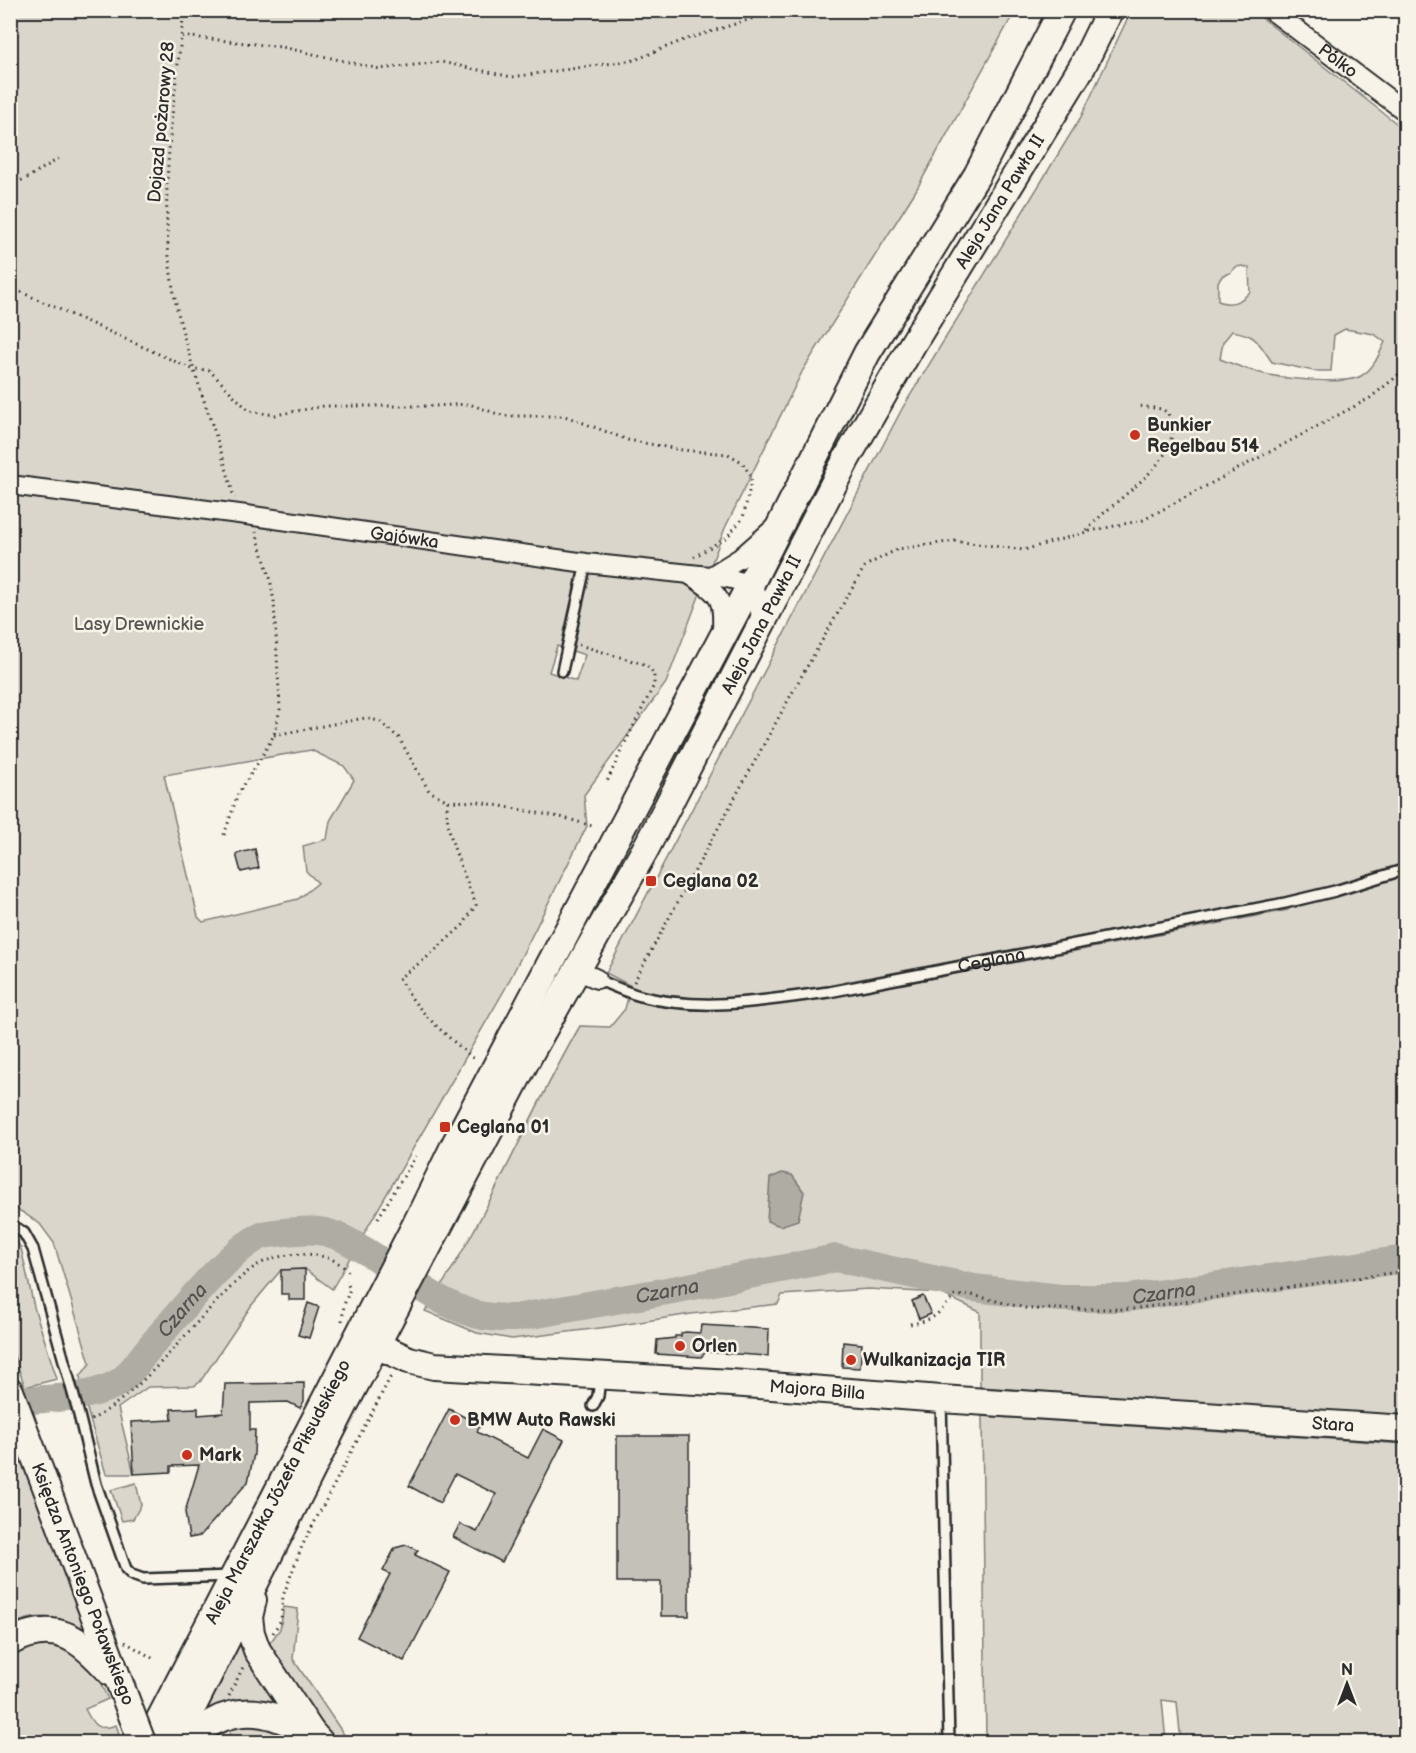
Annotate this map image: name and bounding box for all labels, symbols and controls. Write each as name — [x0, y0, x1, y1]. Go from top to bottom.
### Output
street label: Pólko — [1314, 40, 1361, 83]
street label: Dojazd pożarowy 28 — [144, 41, 179, 204]
street label: Aleja Jana Pawła II — [951, 131, 1049, 273]
place label: Bunkier Regelbau 514 — [1147, 415, 1260, 457]
marker: Bunkier Regelbau 514 — [1128, 428, 1142, 442]
street label: Gajówka — [369, 523, 440, 553]
street label: Aleja Jana Pawła II — [717, 552, 806, 698]
park label: Lasy Drewnickie — [74, 614, 205, 635]
place label: Ceglana 02 — [663, 871, 759, 892]
marker: Ceglana 02 — [644, 874, 658, 888]
street label: Ceglana — [956, 944, 1027, 978]
place label: Ceglana 01 — [457, 1117, 549, 1138]
marker: Ceglana 01 — [438, 1120, 452, 1134]
water label: Czarna — [634, 1274, 701, 1309]
water label: Czarna — [1131, 1277, 1198, 1310]
water label: Czarna — [153, 1278, 213, 1343]
place label: Orlen — [692, 1336, 737, 1357]
marker: Orlen — [673, 1339, 687, 1353]
place label: Wulkanizacja TIR — [863, 1350, 1005, 1371]
marker: Wulkanizacja TIR — [844, 1353, 858, 1367]
street label: Aleja Marszałka Józefa Piłsudskiego — [201, 1356, 355, 1627]
street label: Majora Billa — [769, 1376, 866, 1404]
place label: BMW Auto Rawski — [467, 1410, 616, 1431]
marker: BMW Auto Rawski — [448, 1413, 462, 1427]
street label: Stara — [1311, 1413, 1355, 1437]
place label: Mark — [199, 1445, 242, 1466]
marker: Mark — [180, 1448, 194, 1462]
street label: Księdza Antoniego Poławskiego — [27, 1460, 139, 1708]
north arrow — [1317, 1654, 1377, 1714]
text: N — [1341, 1661, 1353, 1680]

